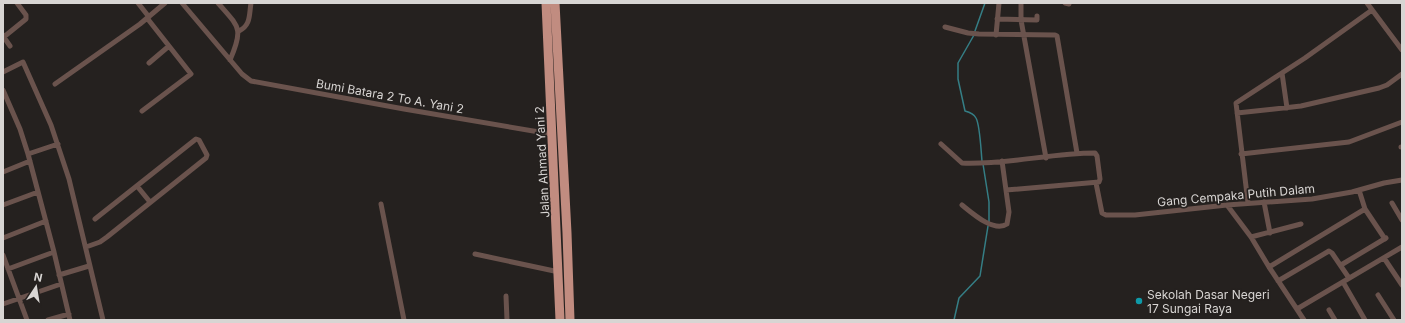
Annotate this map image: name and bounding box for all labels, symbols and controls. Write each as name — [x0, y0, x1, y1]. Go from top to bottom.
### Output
street label: Bumi Batara 2 To A. Yani 2 — [315, 76, 465, 116]
street label: Jalan Ahmad Yani 2 — [532, 106, 552, 218]
street label: Gang Cempaka Putih Dalam — [1156, 181, 1316, 209]
north arrow — [16, 267, 56, 307]
text: N — [33, 269, 44, 285]
place label: Sekolah Dasar Negeri 17 Sungai Raya — [1147, 287, 1270, 316]
marker: Sekolah Dasar Negeri 17 Sungai Raya — [1134, 296, 1144, 306]

